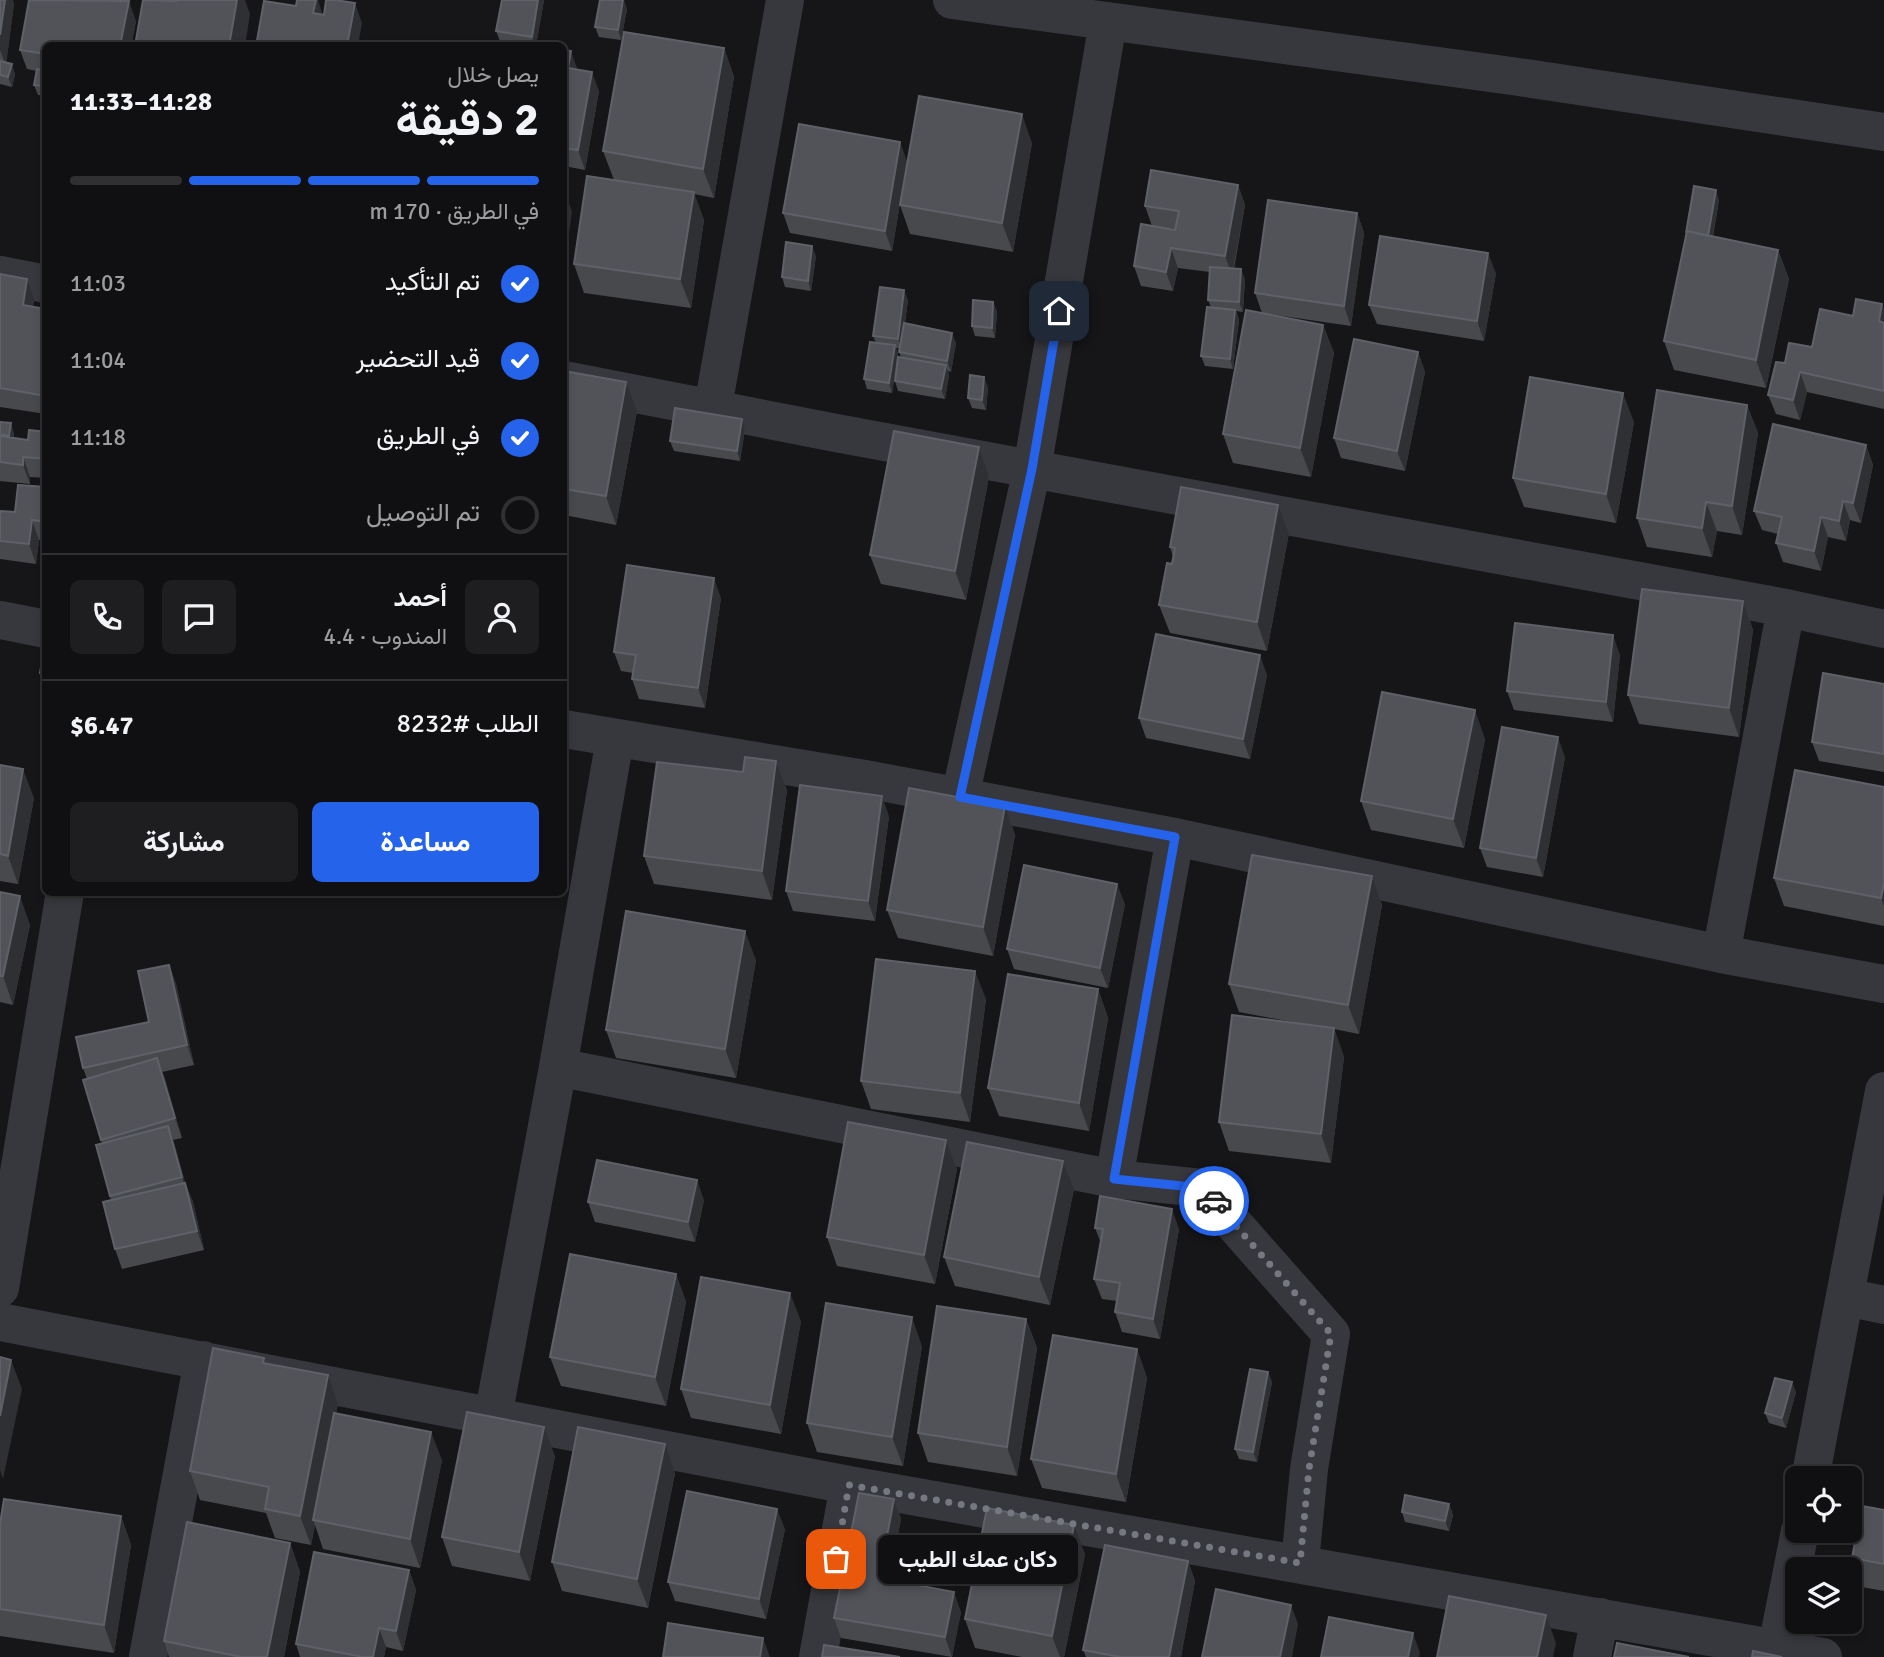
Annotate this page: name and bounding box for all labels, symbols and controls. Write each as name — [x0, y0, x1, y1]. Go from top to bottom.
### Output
text: يصل خلال — [448, 60, 539, 89]
text: 11:28–11:33 — [70, 86, 212, 118]
text: 2 دقيقة — [396, 92, 539, 148]
text: في الطريق · 170 m — [369, 197, 539, 226]
icon: check — [501, 265, 539, 303]
text: تم التأكيد — [385, 266, 480, 298]
text: 11:03 — [70, 269, 126, 298]
pin — [1029, 281, 1089, 341]
icon: home — [1040, 292, 1078, 330]
icon: check — [501, 342, 539, 380]
text: قيد التحضير — [356, 343, 480, 375]
text: 11:04 — [70, 346, 126, 375]
icon: check — [501, 419, 539, 457]
text: في الطريق — [376, 420, 480, 452]
text: 11:18 — [70, 423, 126, 452]
text: تم التوصيل — [366, 497, 480, 529]
button: phone — [70, 580, 144, 654]
button: chat — [162, 580, 236, 654]
button: person — [465, 580, 539, 654]
text: أحمد — [394, 582, 447, 614]
text: المندوب · 4.4 — [324, 622, 447, 651]
text: الطلب #8232 — [397, 708, 539, 740]
text: $6.47 — [70, 710, 134, 742]
button: مشاركة — [70, 802, 298, 882]
button: مساعدة — [312, 802, 539, 882]
courier — [1179, 1166, 1249, 1236]
icon: car — [1195, 1182, 1233, 1220]
map controls — [1785, 1466, 1862, 1634]
button: locate — [1785, 1466, 1862, 1543]
pin — [806, 1529, 866, 1589]
callout: دكان عمك الطيب — [878, 1534, 1078, 1584]
icon: bag — [817, 1540, 855, 1578]
text: دكان عمك الطيب — [899, 1545, 1058, 1574]
button: layers — [1785, 1557, 1862, 1634]

